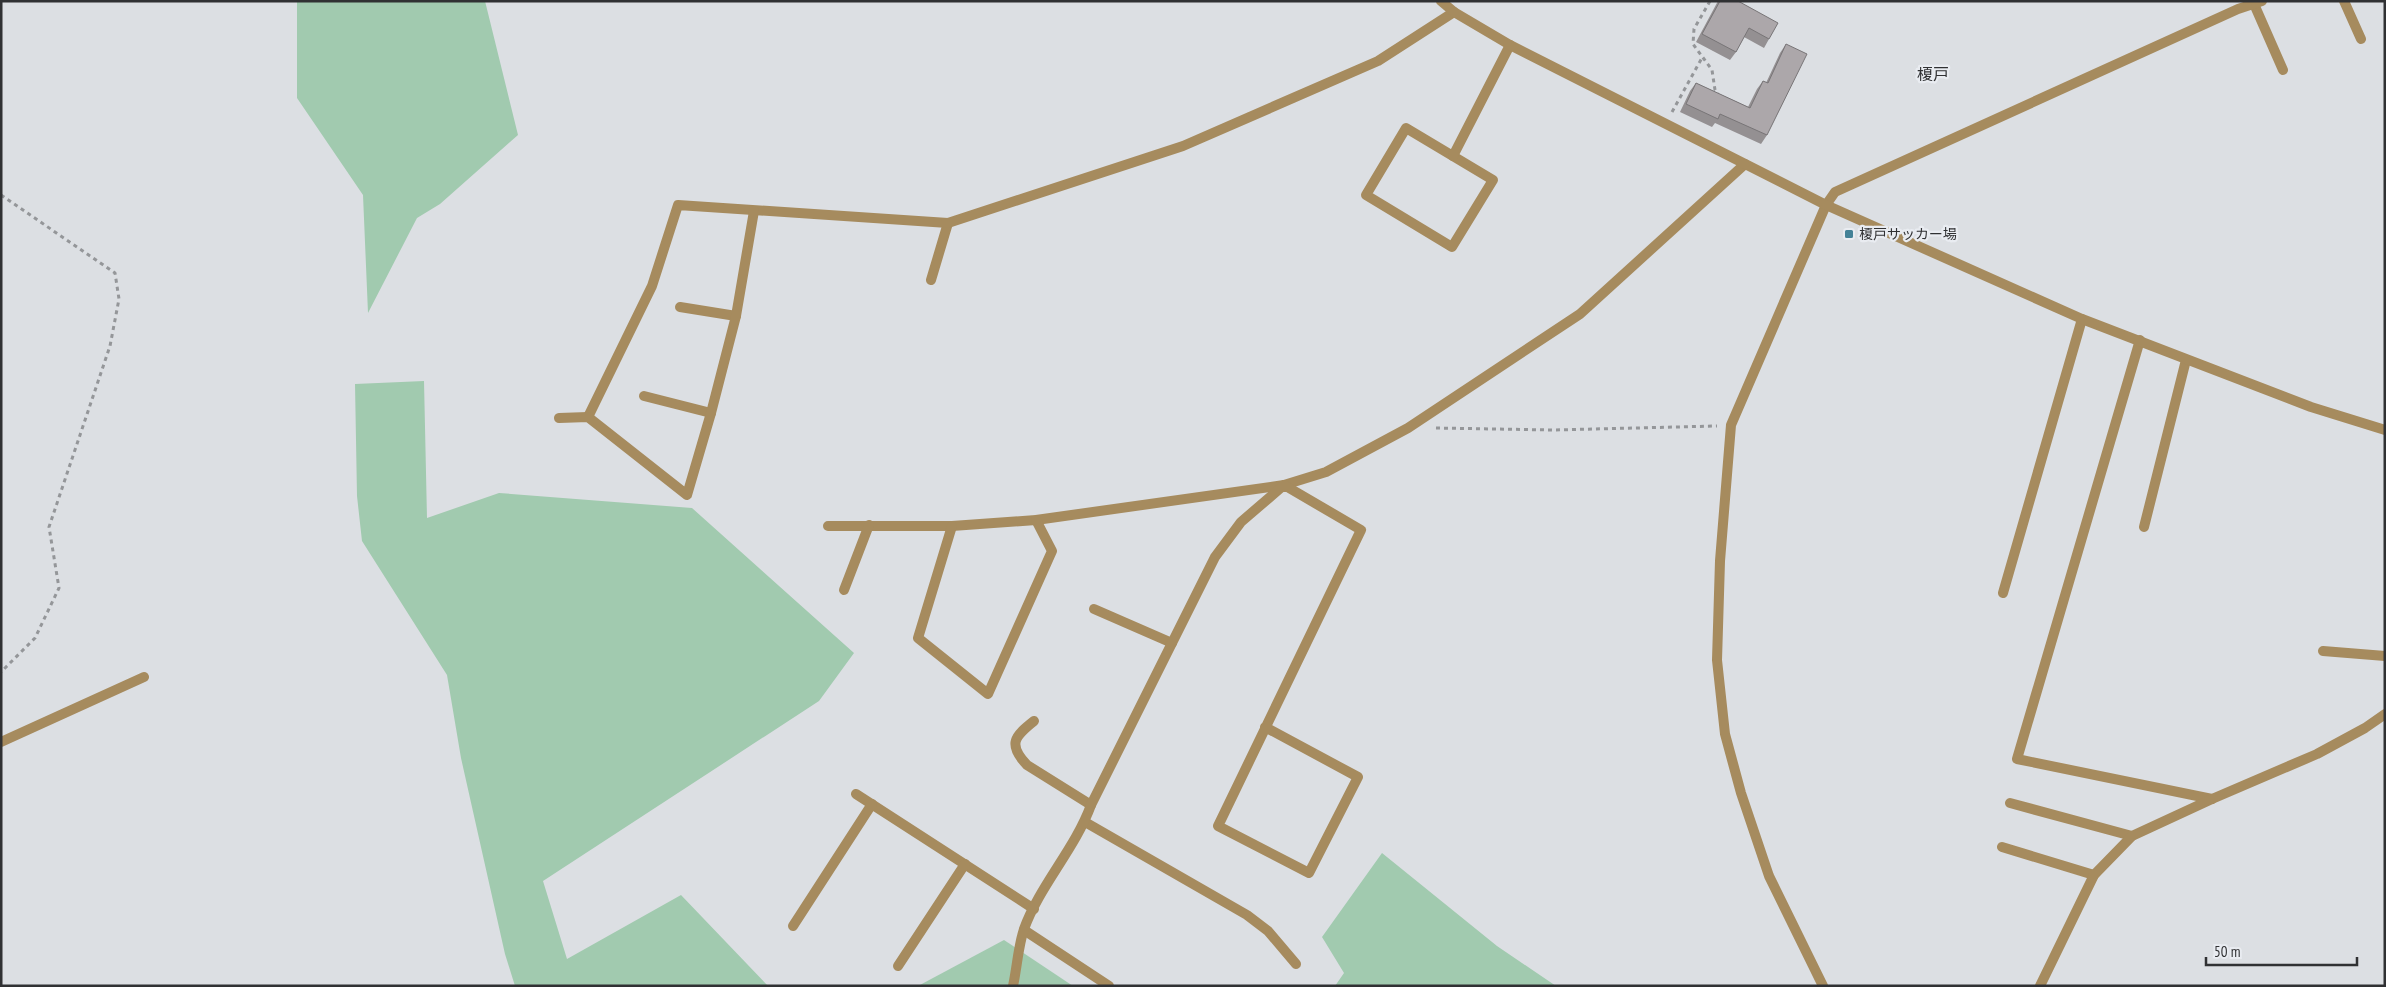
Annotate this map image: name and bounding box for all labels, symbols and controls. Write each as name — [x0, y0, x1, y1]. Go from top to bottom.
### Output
district label: 榎戸 — [1917, 64, 1949, 84]
place label: 榎戸サッカー場 — [1859, 225, 1957, 243]
marker: 榎戸サッカー場 — [1843, 228, 1855, 240]
scale bar — [2206, 934, 2357, 966]
text: 50 m — [2214, 942, 2240, 961]

